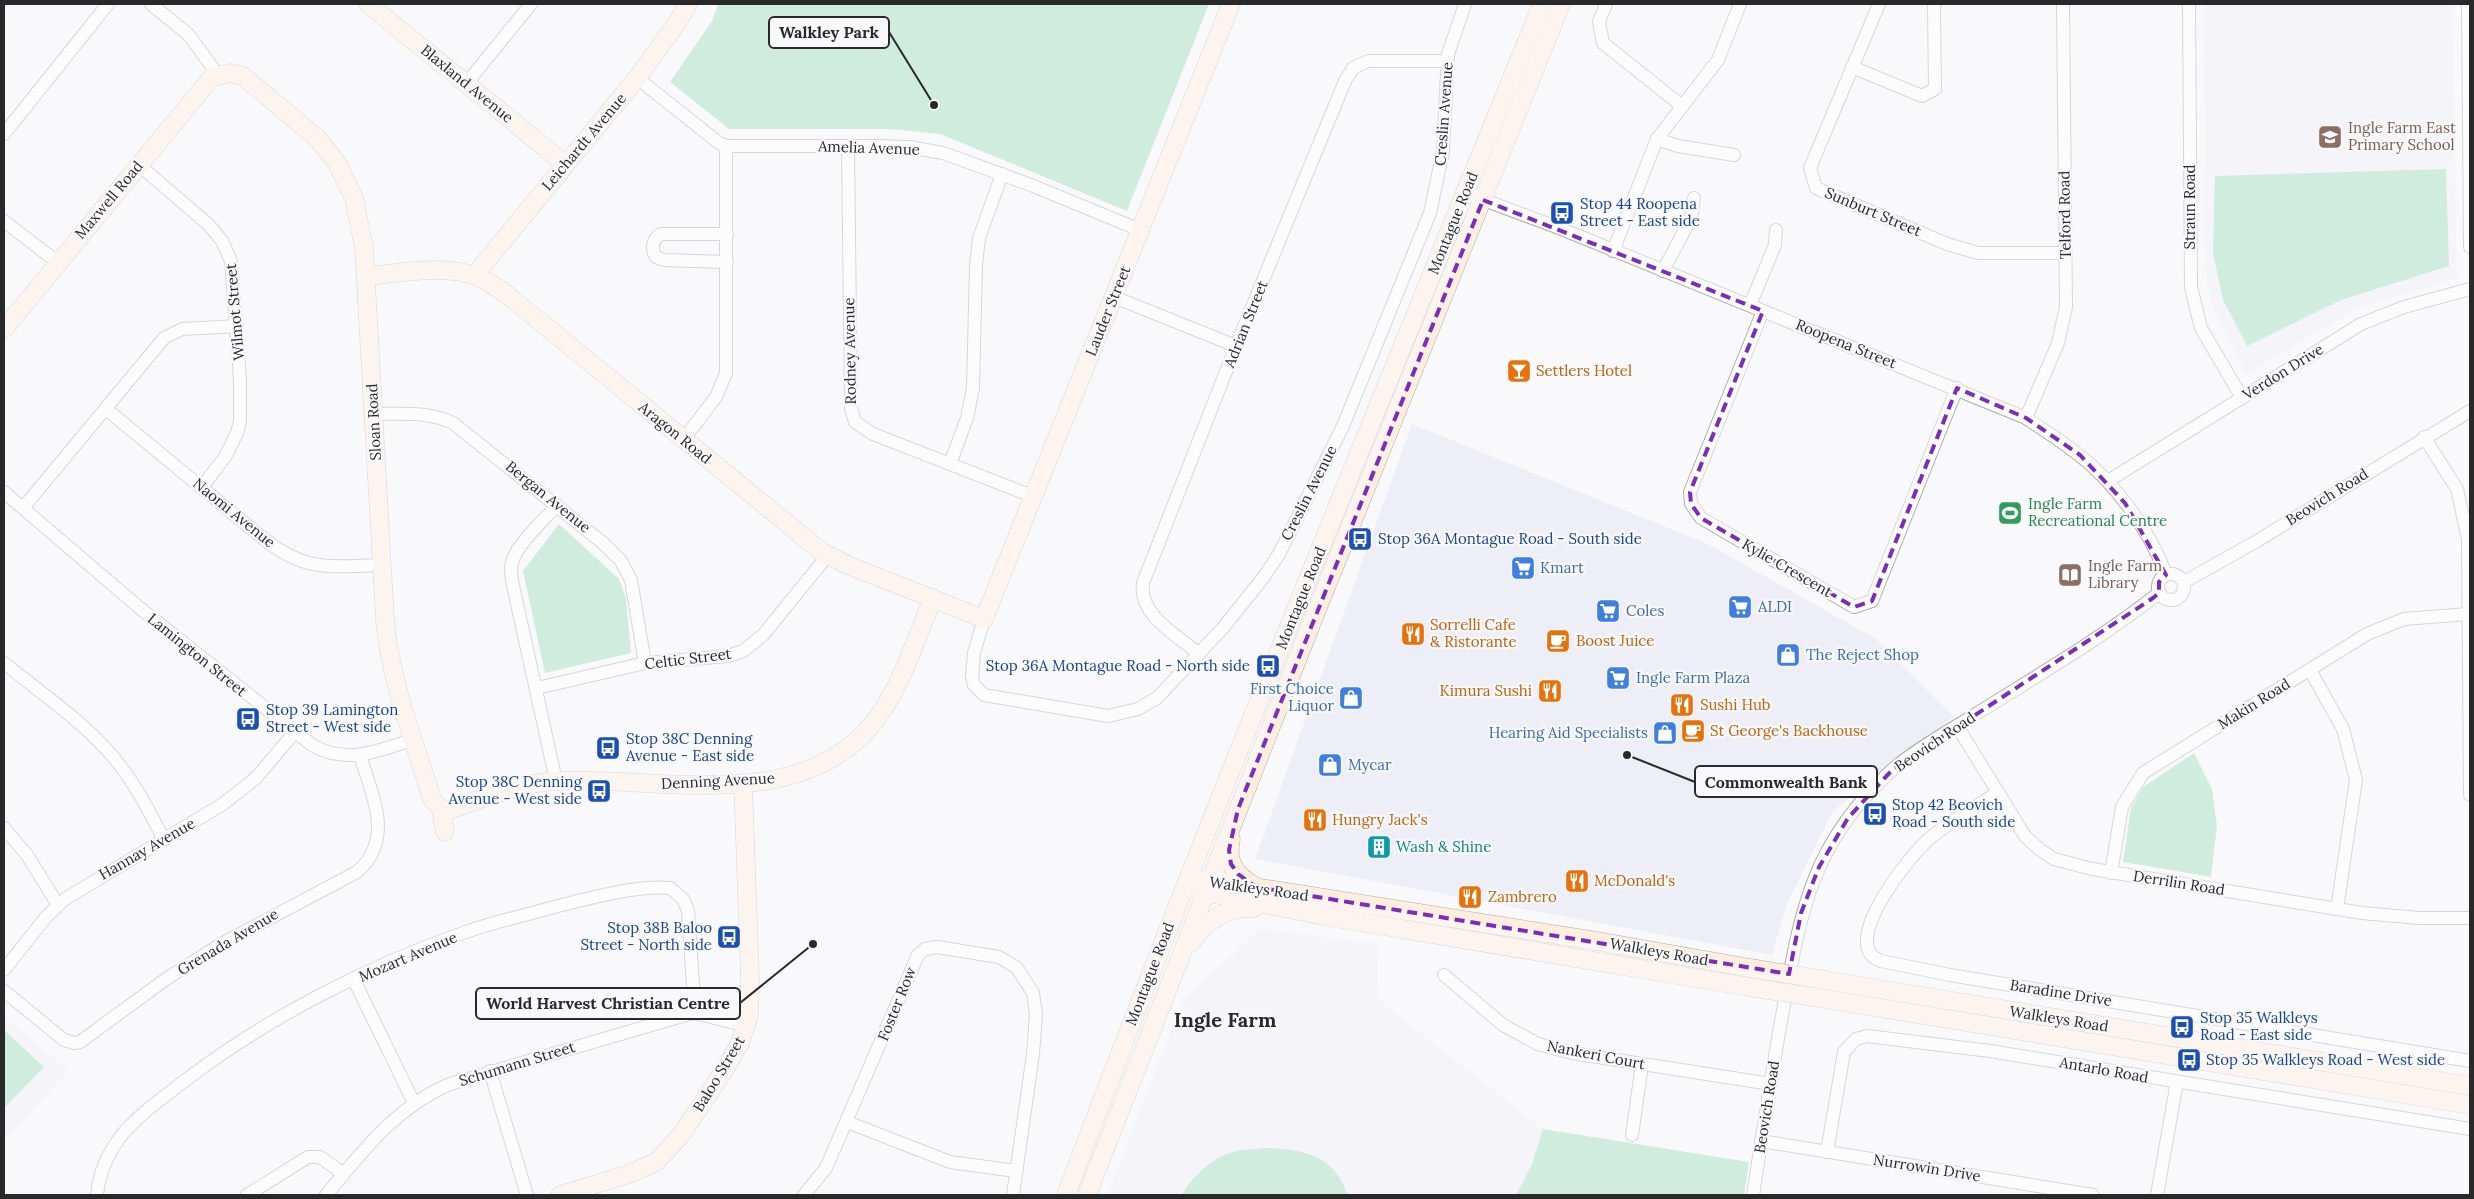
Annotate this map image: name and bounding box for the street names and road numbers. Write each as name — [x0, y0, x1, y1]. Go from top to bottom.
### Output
street label: Blaxland Avenue — [417, 40, 517, 127]
street label: Creslin Avenue — [1430, 61, 1457, 167]
street label: Leichardt Avenue — [537, 89, 630, 194]
street label: Amelia Avenue — [817, 136, 920, 159]
street label: Maxwell Road — [70, 157, 147, 243]
street label: Straun Road — [2180, 164, 2199, 250]
street label: Montague Road — [1423, 169, 1482, 277]
street label: Telford Road — [2054, 170, 2075, 260]
street label: Sunburt Street — [1822, 183, 1925, 240]
street label: Wilmot Street — [221, 262, 248, 361]
street label: Lauder Street — [1081, 263, 1134, 359]
street label: Adrian Street — [1219, 277, 1272, 371]
street label: Rodney Avenue — [839, 297, 860, 405]
street label: Roopena Street — [1793, 315, 1900, 373]
street label: Verdon Drive — [2238, 339, 2327, 405]
street label: Sloan Road — [362, 383, 385, 461]
street label: Aragon Road — [634, 397, 716, 468]
street label: Creslin Avenue — [1276, 442, 1341, 544]
street label: Bergan Avenue — [502, 457, 595, 537]
street label: Beovich Road — [2282, 464, 2371, 529]
street label: Naomi Avenue — [189, 474, 279, 552]
street label: Kylie Crescent — [1739, 534, 1836, 601]
street label: Montague Road — [1271, 544, 1330, 652]
street label: Lamington Street — [144, 609, 251, 700]
street label: Celtic Street — [644, 644, 733, 673]
street label: Makin Road — [2214, 674, 2293, 733]
street label: Beovich Road — [1891, 708, 1979, 776]
street label: Denning Avenue — [661, 768, 775, 793]
street label: Hannay Avenue — [95, 813, 198, 884]
street label: Derrilin Road — [2132, 866, 2226, 899]
street label: Walkleys Road — [1208, 872, 1310, 905]
street label: Grenada Avenue — [174, 904, 282, 979]
street label: Montague Road — [1121, 919, 1178, 1028]
street label: Mozart Avenue — [356, 927, 460, 986]
street label: Walkleys Road — [1608, 933, 1710, 970]
street label: Foster Row — [873, 964, 920, 1044]
street label: Baradine Drive — [2009, 975, 2113, 1010]
street label: Walkleys Road — [2008, 1001, 2110, 1036]
street label: Baloo Street — [688, 1032, 749, 1115]
street label: Nankeri Court — [1545, 1036, 1647, 1073]
street label: Schumann Street — [457, 1037, 577, 1090]
street label: Antarlo Road — [2057, 1052, 2150, 1087]
street label: Beovich Road — [1750, 1059, 1783, 1155]
street label: Nurrowin Drive — [1872, 1150, 1982, 1185]

